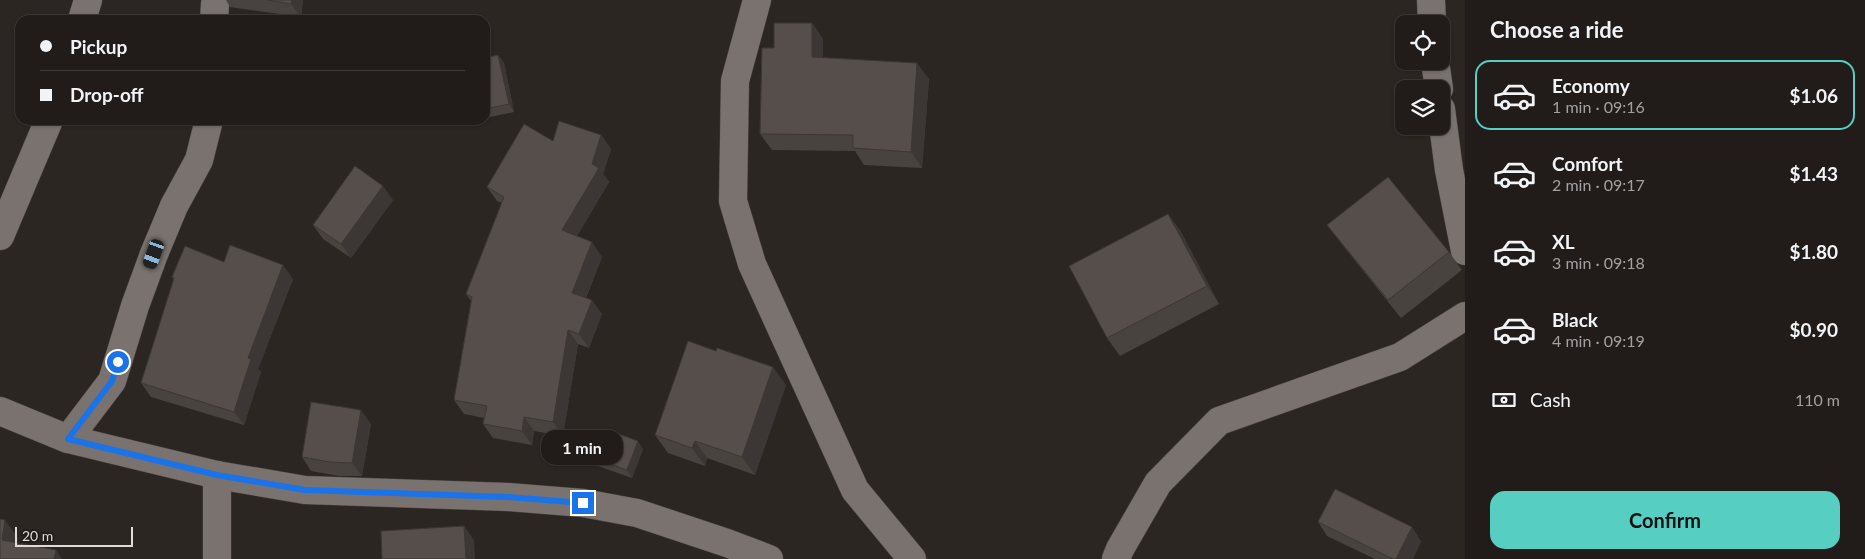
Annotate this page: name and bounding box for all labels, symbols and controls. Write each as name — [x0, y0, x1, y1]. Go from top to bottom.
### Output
map controls — [1395, 15, 1450, 135]
button: locate — [1395, 15, 1450, 70]
text: Choose a ride — [1490, 16, 1624, 43]
text: Pickup — [70, 35, 127, 58]
icon: car — [1492, 73, 1537, 118]
text: Economy — [1552, 74, 1630, 97]
button: layers — [1395, 80, 1450, 135]
text: Drop-off — [70, 83, 144, 106]
text: $1.06 — [1789, 84, 1838, 107]
text: 1 min · 09:16 — [1552, 97, 1645, 116]
icon: car — [1492, 151, 1537, 196]
text: Comfort — [1552, 152, 1623, 175]
text: $1.43 — [1789, 162, 1838, 185]
text: 2 min · 09:17 — [1552, 175, 1645, 194]
icon: car — [1492, 229, 1537, 274]
text: XL — [1552, 230, 1575, 253]
car — [141, 237, 166, 271]
text: $1.80 — [1789, 240, 1838, 263]
text: 3 min · 09:18 — [1552, 253, 1645, 272]
icon: car — [1492, 307, 1537, 352]
text: Black — [1552, 308, 1598, 331]
text: $0.90 — [1789, 318, 1838, 341]
text: 4 min · 09:19 — [1552, 331, 1645, 350]
route start — [107, 351, 129, 373]
icon: cash — [1490, 386, 1518, 414]
text: Cash — [1530, 388, 1571, 411]
text: 110 m — [1795, 390, 1840, 409]
callout: 1 min — [542, 430, 624, 466]
text: 1 min — [562, 438, 602, 457]
button: Confirm — [1490, 491, 1840, 549]
route end — [572, 492, 594, 514]
scale bar — [15, 524, 132, 547]
text: 20 m — [22, 527, 53, 544]

